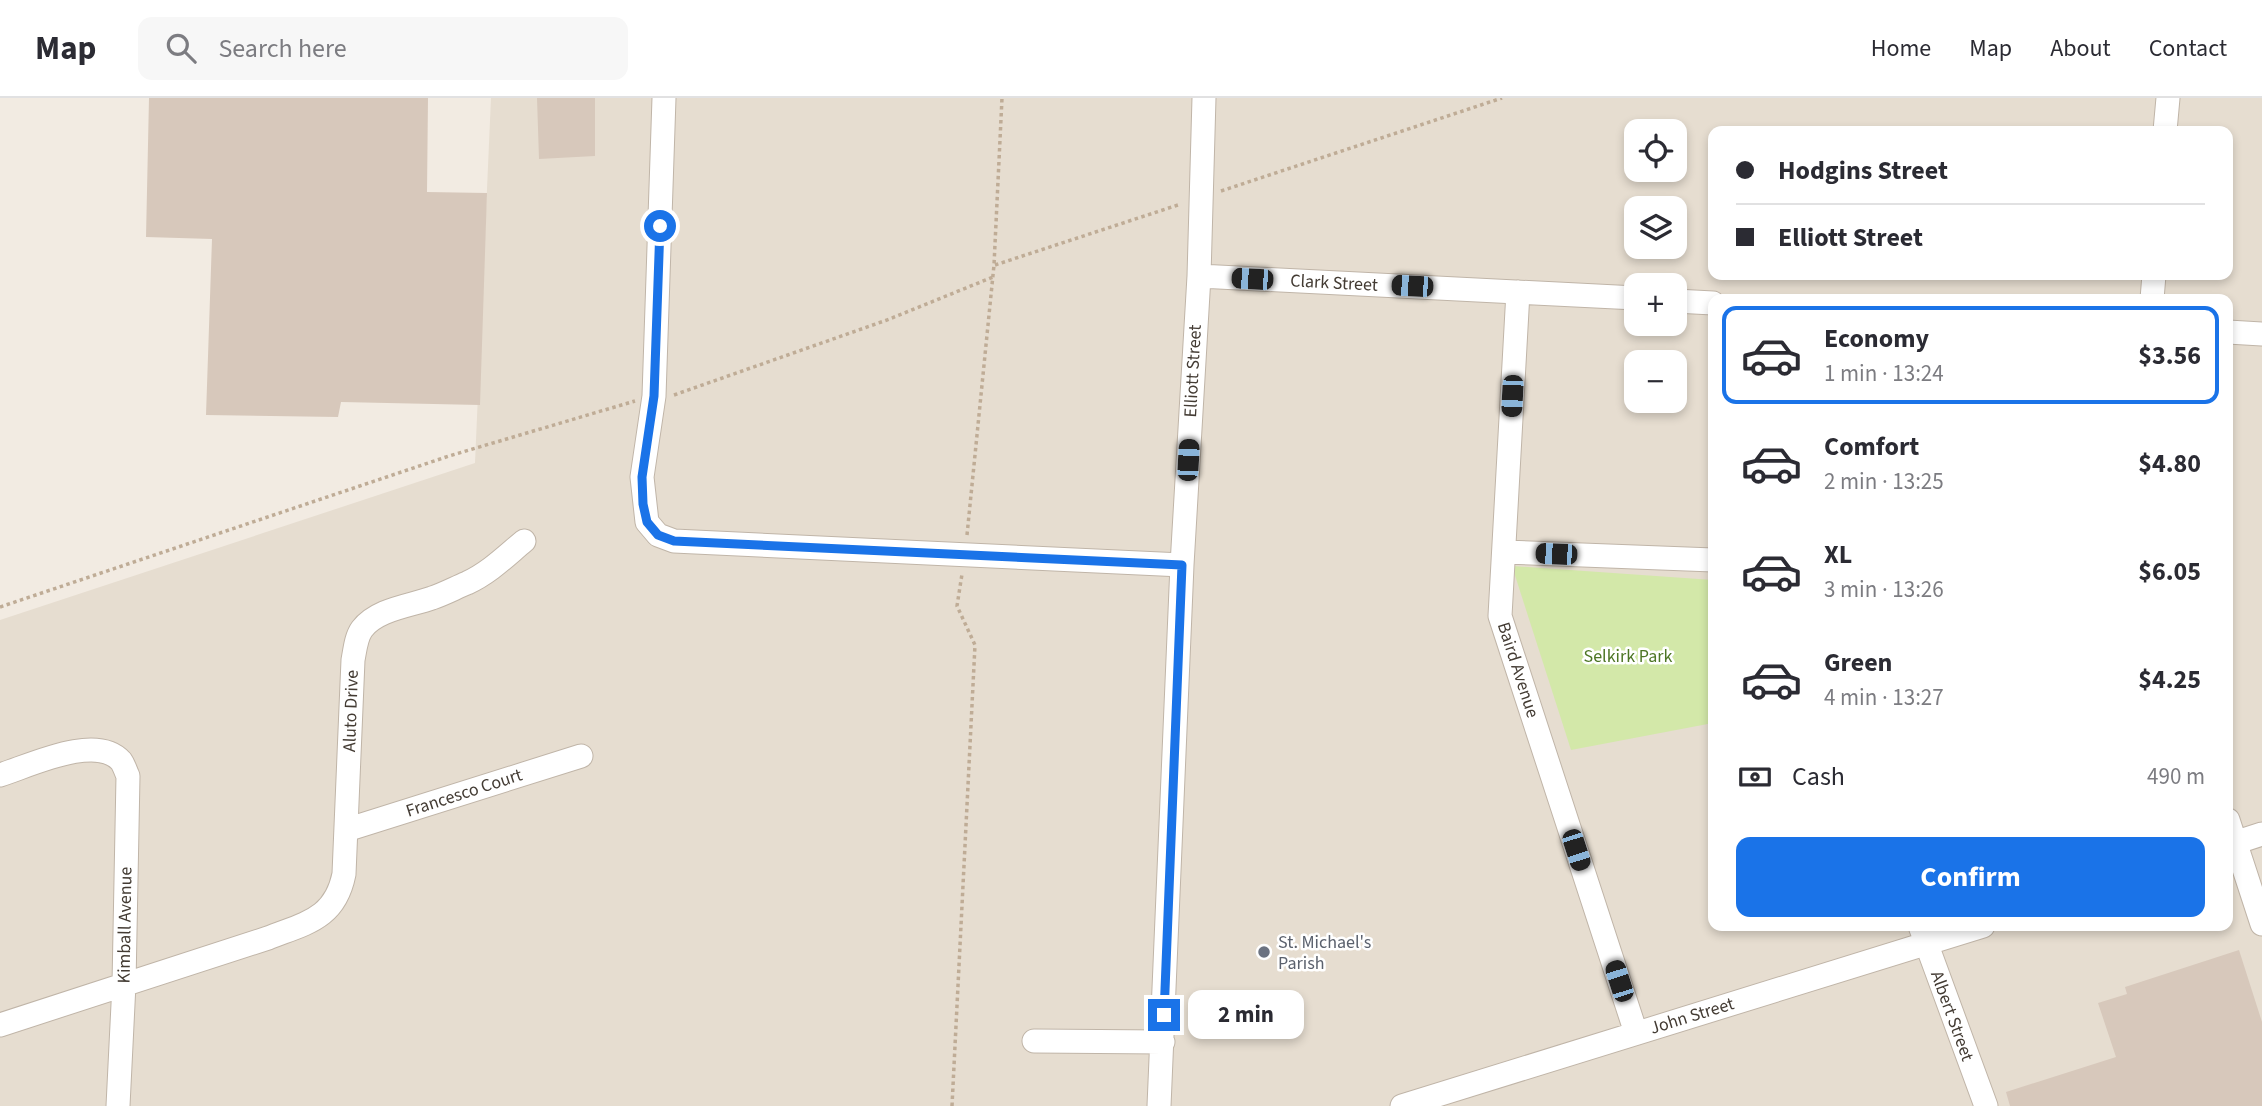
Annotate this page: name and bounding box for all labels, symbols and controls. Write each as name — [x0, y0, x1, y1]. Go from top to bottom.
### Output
search box — [138, 17, 628, 80]
text: Map — [35, 25, 96, 72]
icon: search — [162, 29, 200, 67]
text: Search here — [218, 30, 347, 67]
text: Home — [1871, 31, 1931, 66]
text: Map — [1969, 31, 2012, 66]
text: About — [2050, 31, 2111, 66]
text: Contact — [2149, 31, 2227, 66]
map controls — [1624, 119, 1687, 413]
button: locate — [1624, 119, 1687, 182]
text: Hodgins Street — [1778, 152, 1948, 189]
button: layers — [1624, 196, 1687, 259]
route start — [644, 210, 676, 242]
text: Elliott Street — [1778, 219, 1923, 256]
car — [1231, 267, 1274, 291]
street label: Clark Street — [1290, 268, 1378, 298]
button: + — [1624, 273, 1687, 336]
car — [1391, 274, 1434, 298]
text: Economy — [1824, 320, 1929, 357]
street label: Elliott Street — [1178, 324, 1208, 418]
icon: car — [1740, 324, 1803, 387]
text: $3.56 — [2138, 337, 2201, 374]
button: − — [1624, 350, 1687, 413]
text: 1 min · 13:24 — [1824, 357, 1944, 390]
car — [1501, 374, 1524, 418]
text: Comfort — [1824, 428, 1919, 465]
icon: car — [1740, 432, 1803, 495]
car — [1177, 438, 1200, 482]
text: $4.80 — [2138, 445, 2201, 482]
text: 2 min · 13:25 — [1824, 465, 1944, 498]
text: XL — [1824, 536, 1852, 573]
icon: car — [1740, 540, 1803, 603]
car — [1535, 543, 1578, 565]
text: $6.05 — [2138, 553, 2201, 590]
text: 3 min · 13:26 — [1824, 573, 1944, 606]
street label: Baird Avenue — [1491, 619, 1545, 721]
park label: Selkirk Park — [1584, 644, 1673, 669]
text: Green — [1824, 644, 1892, 681]
icon: car — [1740, 648, 1803, 711]
text: $4.25 — [2138, 661, 2201, 698]
street label: Aluto Drive — [337, 669, 365, 753]
text: 4 min · 13:27 — [1824, 681, 1944, 714]
icon: cash — [1736, 758, 1774, 796]
text: Cash — [1792, 758, 1845, 795]
text: 490 m — [2147, 760, 2205, 793]
street label: Francesco Court — [403, 762, 525, 824]
car — [1560, 827, 1593, 873]
button: Confirm — [1736, 837, 2205, 917]
street label: Kimball Avenue — [111, 866, 139, 984]
place label: St. Michael's Parish — [1278, 930, 1371, 976]
marker: St. Michael's Parish — [1256, 944, 1272, 960]
car — [1603, 958, 1636, 1004]
street label: Albert Street — [1924, 967, 1980, 1065]
callout: 2 min — [1188, 990, 1304, 1040]
street label: John Street — [1647, 991, 1737, 1041]
text: 2 min — [1218, 998, 1274, 1031]
route end — [1148, 999, 1180, 1031]

